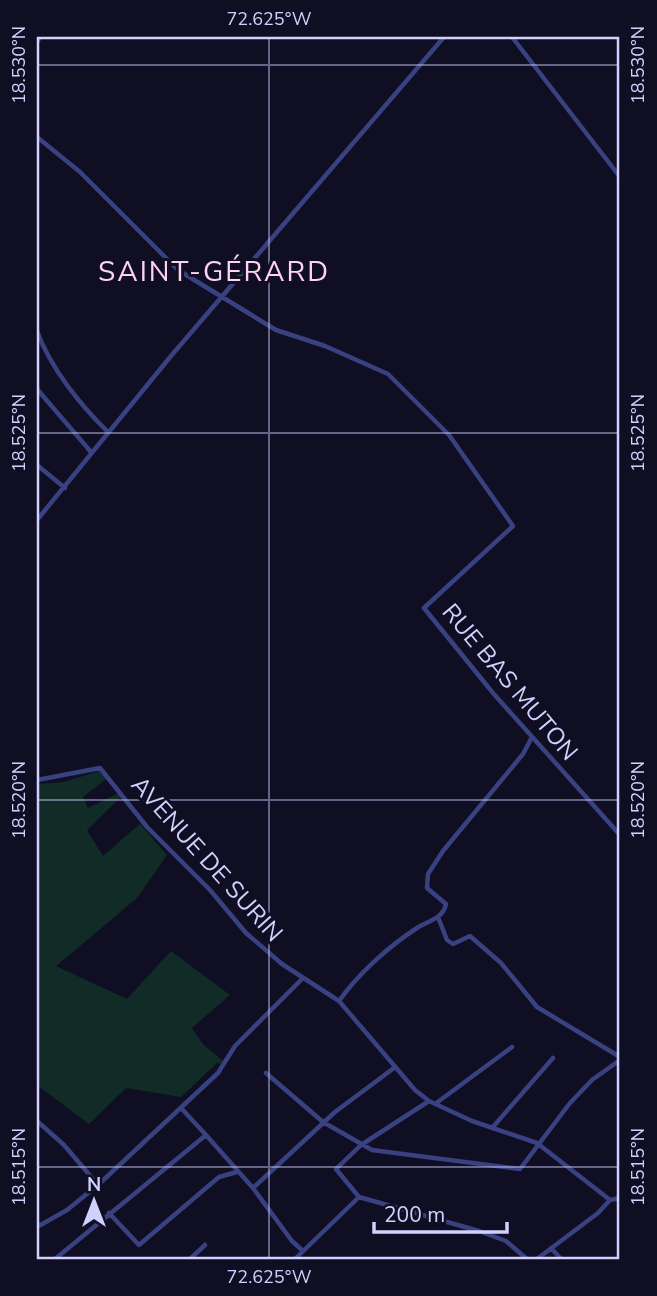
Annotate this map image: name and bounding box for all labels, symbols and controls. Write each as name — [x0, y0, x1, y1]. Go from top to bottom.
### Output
text: 72.625°W — [227, 7, 312, 31]
text: 18.530°N — [7, 26, 31, 104]
text: 18.530°N — [626, 26, 650, 104]
district label: SAINT-GÉRARD — [98, 253, 330, 291]
text: 18.525°N — [7, 394, 31, 472]
text: 18.525°N — [626, 394, 650, 472]
street label: RUE BAS MUTON — [435, 597, 585, 767]
text: 18.520°N — [7, 761, 31, 839]
text: 18.520°N — [626, 761, 650, 839]
street label: AVENUE DE SURIN — [124, 769, 290, 949]
text: 18.515°N — [7, 1128, 31, 1206]
text: 18.515°N — [626, 1128, 650, 1206]
north arrow — [60, 1166, 130, 1236]
text: N — [87, 1172, 101, 1198]
scale bar — [374, 1191, 506, 1235]
text: 200 m — [384, 1201, 445, 1229]
text: 72.625°W — [227, 1265, 312, 1289]

